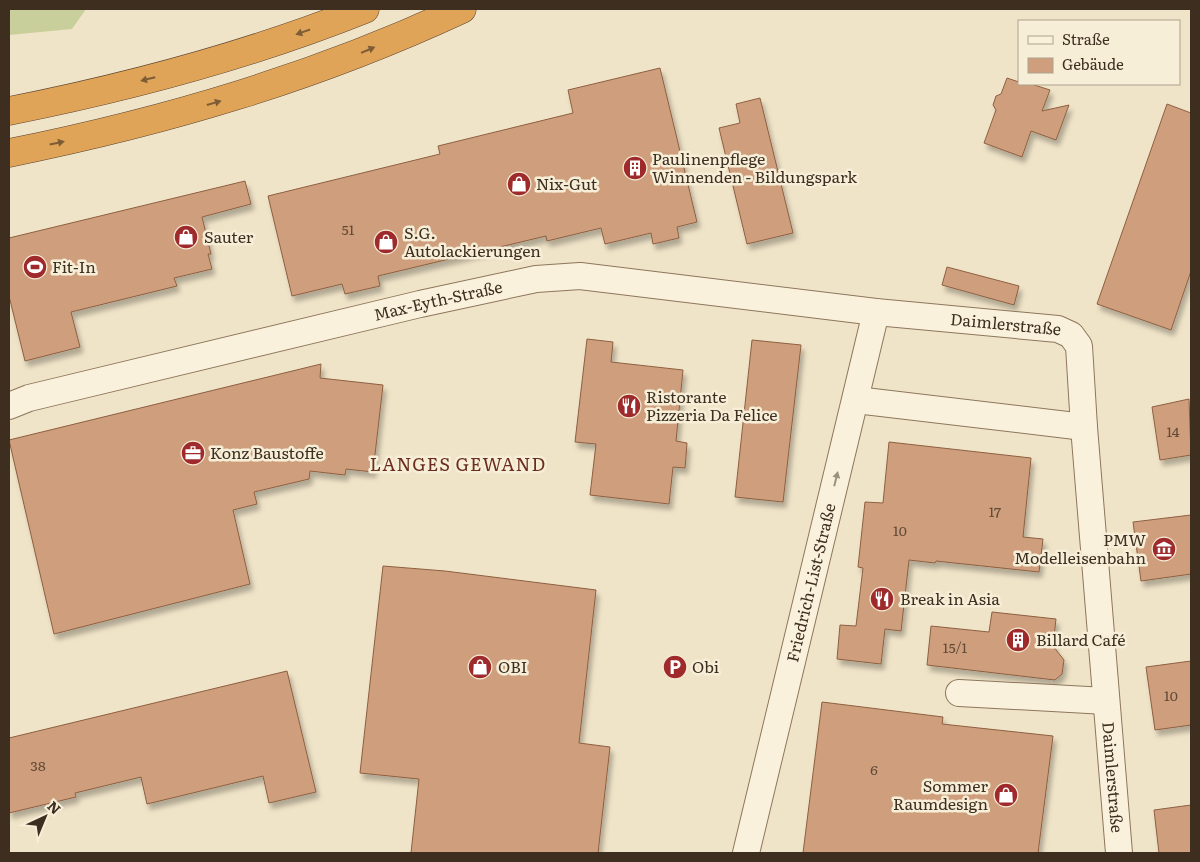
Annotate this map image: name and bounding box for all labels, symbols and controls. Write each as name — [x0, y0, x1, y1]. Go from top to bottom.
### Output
legend — [1018, 20, 1180, 85]
text: Straße — [1062, 27, 1110, 50]
one-way arrow — [295, 28, 310, 36]
one-way arrow — [361, 46, 375, 54]
text: Gebäude — [1062, 52, 1124, 75]
one-way arrow — [140, 76, 155, 84]
one-way arrow — [207, 99, 222, 107]
one-way arrow — [49, 139, 64, 147]
place label: Paulinenpflege Winnenden - Bildungspark — [652, 146, 857, 188]
building icon: Paulinenpflege Winnenden - Bildungspark — [622, 155, 648, 181]
shop icon: Nix-Gut — [506, 171, 532, 197]
place label: Nix-Gut — [536, 171, 598, 195]
house number: 51 — [342, 219, 355, 239]
place label: S.G. Autolackierungen — [404, 220, 541, 262]
shop icon: Sauter — [173, 224, 199, 250]
place label: Sauter — [204, 224, 254, 248]
shop icon: S.G. Autolackierungen — [373, 229, 399, 255]
sports icon: Fit-In — [22, 254, 48, 280]
place label: Fit-In — [52, 254, 96, 278]
street label: Max-Eyth-Straße — [371, 274, 504, 326]
street label: Daimlerstraße — [949, 306, 1062, 340]
place label: Ristorante Pizzeria Da Felice — [646, 384, 778, 426]
restaurant icon: Ristorante Pizzeria Da Felice — [616, 393, 642, 419]
house number: 14 — [1167, 421, 1180, 441]
office icon: Konz Baustoffe — [180, 440, 206, 466]
place label: Konz Baustoffe — [210, 440, 324, 464]
district label: LANGES GEWAND — [370, 450, 546, 477]
one-way arrow — [833, 472, 841, 487]
street label: Friedrich-List-Straße — [779, 501, 841, 664]
house number: 17 — [989, 501, 1001, 521]
house number: 10 — [893, 520, 907, 540]
place label: PMW Modelleisenbahn — [1014, 527, 1147, 569]
museum icon: PMW Modelleisenbahn — [1151, 536, 1177, 562]
restaurant icon: Break in Asia — [869, 586, 895, 612]
place label: Break in Asia — [900, 586, 1000, 610]
building icon: Billard Café — [1005, 627, 1031, 653]
place label: Billard Café — [1036, 627, 1125, 651]
house number: 15/1 — [943, 637, 968, 657]
shop icon: OBI — [467, 654, 493, 680]
place label: OBI — [498, 654, 527, 678]
parking icon: Obi — [662, 654, 688, 680]
place label: Obi — [692, 654, 719, 678]
house number: 10 — [1164, 685, 1178, 705]
street label: Daimlerstraße — [1097, 721, 1130, 834]
house number: 38 — [30, 755, 46, 775]
house number: 6 — [870, 759, 878, 779]
place label: Sommer Raumdesign — [893, 773, 988, 815]
shop icon: Sommer Raumdesign — [993, 782, 1019, 808]
north arrow — [20, 792, 70, 842]
text: N — [44, 796, 66, 818]

